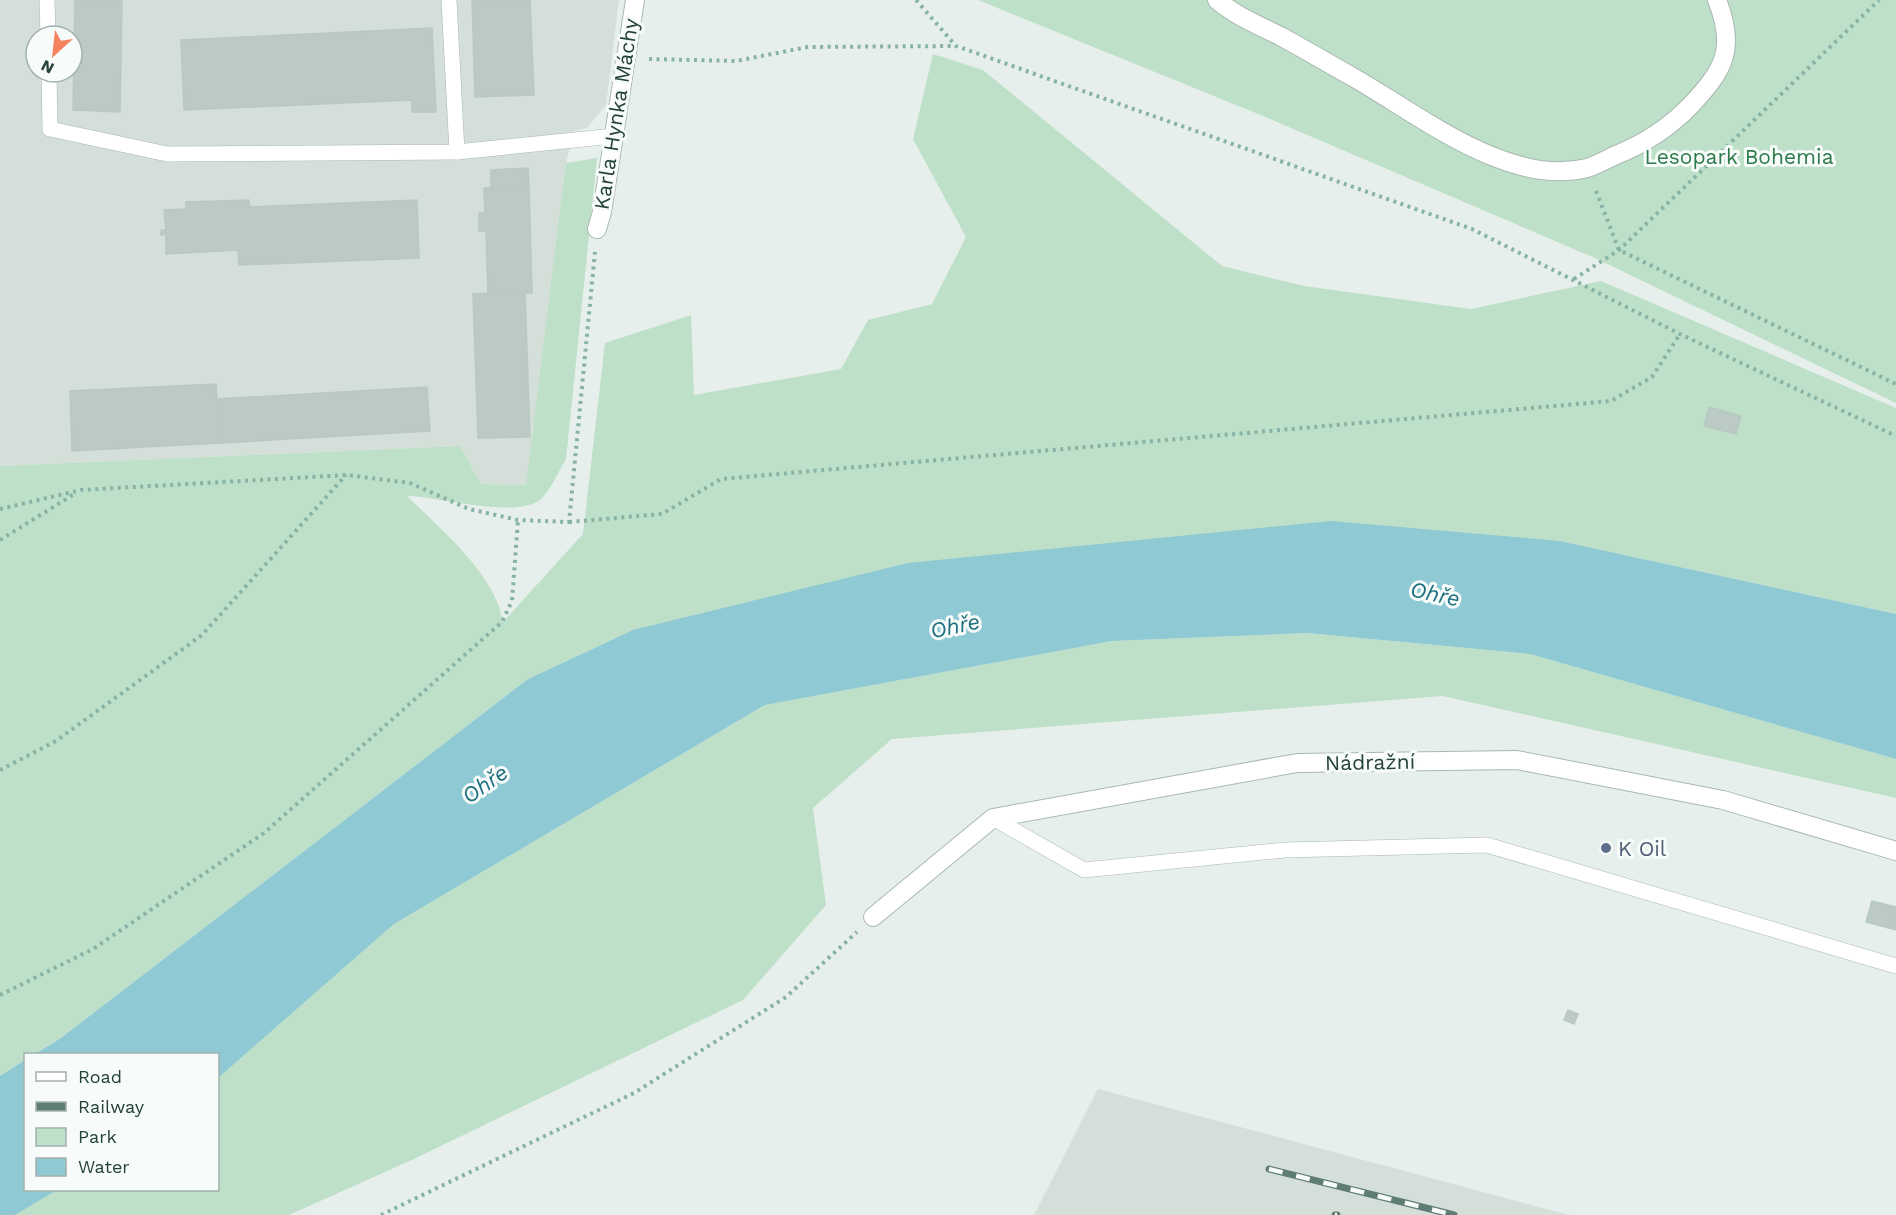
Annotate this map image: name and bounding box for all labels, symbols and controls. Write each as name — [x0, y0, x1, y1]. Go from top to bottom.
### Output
street label: Karla Hynka Máchy — [589, 16, 644, 211]
north arrow — [24, 24, 84, 84]
text: N — [38, 56, 57, 78]
park label: Lesopark Bohemia — [1644, 144, 1834, 169]
water label: Ohře — [1408, 577, 1462, 611]
water label: Ohře — [928, 609, 982, 643]
street label: Nádražní — [1325, 749, 1416, 775]
water label: Ohře — [457, 759, 513, 809]
place label: K Oil — [1618, 836, 1667, 861]
marker: K Oil — [1599, 841, 1613, 855]
legend — [24, 1053, 219, 1191]
text: Road — [78, 1066, 122, 1087]
text: Railway — [78, 1096, 145, 1117]
text: Park — [78, 1126, 117, 1147]
text: Water — [78, 1156, 130, 1177]

